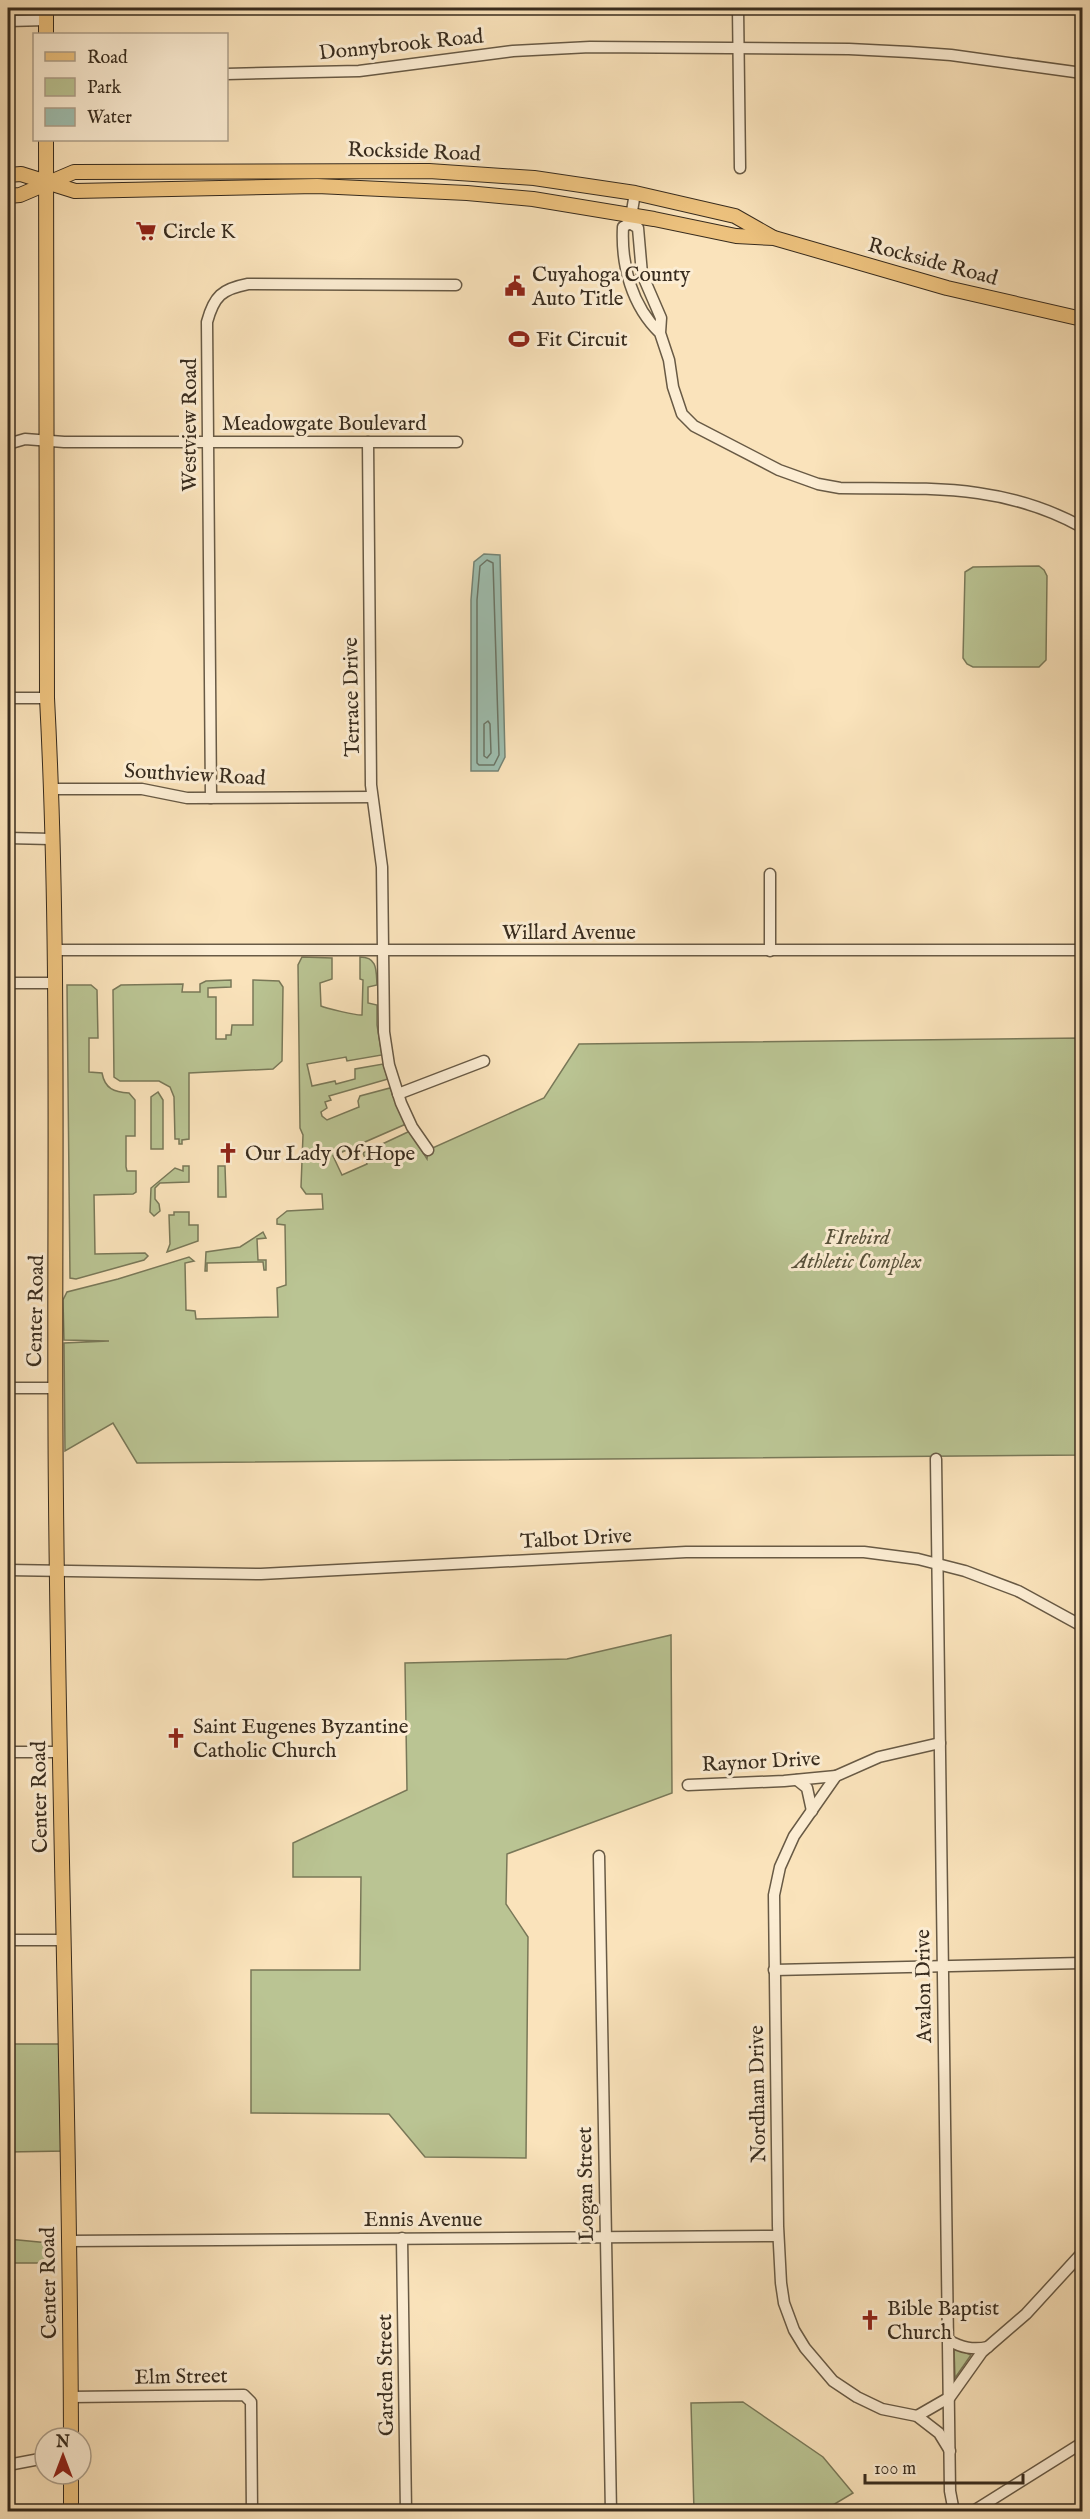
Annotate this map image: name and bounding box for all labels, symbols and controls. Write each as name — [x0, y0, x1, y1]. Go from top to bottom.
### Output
street label: Donnybrook Road — [318, 23, 486, 68]
legend — [33, 33, 228, 141]
text: Road — [87, 47, 128, 70]
text: Park — [87, 77, 122, 100]
text: Water — [87, 107, 132, 130]
street label: Rockside Road — [347, 137, 482, 168]
supermarket icon: Circle K — [134, 219, 158, 243]
place label: Circle K — [163, 219, 236, 246]
street label: Rockside Road — [865, 232, 1001, 293]
place label: Cuyahoga County Auto Title — [531, 262, 691, 313]
public building icon: Cuyahoga County Auto Title — [503, 274, 527, 298]
sports icon: Fit Circuit — [507, 327, 531, 351]
place label: Fit Circuit — [536, 327, 628, 354]
street label: Westview Road — [177, 357, 204, 492]
street label: Meadowgate Boulevard — [222, 411, 427, 438]
street label: Terrace Drive — [338, 637, 367, 757]
street label: Southview Road — [124, 758, 267, 793]
street label: Willard Avenue — [502, 920, 636, 947]
church icon: Our Lady Of Hope — [216, 1141, 240, 1165]
place label: Our Lady Of Hope — [245, 1141, 416, 1168]
park label: FIrebird Athletic Complex — [791, 1225, 922, 1276]
street label: Center Road — [22, 1254, 51, 1367]
street label: Talbot Drive — [520, 1523, 633, 1556]
place label: Saint Eugenes Byzantine Catholic Church — [193, 1714, 409, 1765]
church icon: Saint Eugenes Byzantine Catholic Church — [164, 1726, 188, 1750]
street label: Center Road — [26, 1740, 55, 1853]
street label: Raynor Drive — [701, 1746, 821, 1779]
street label: Avalon Drive — [910, 1929, 939, 2044]
street label: Nordham Drive — [744, 2025, 773, 2163]
street label: Logan Street — [572, 2126, 601, 2242]
street label: Ennis Avenue — [364, 2207, 483, 2234]
street label: Center Road — [35, 2226, 64, 2339]
place label: Bible Baptist Church — [887, 2296, 999, 2347]
church icon: Bible Baptist Church — [858, 2308, 882, 2332]
street label: Garden Street — [372, 2314, 401, 2436]
street label: Elm Street — [134, 2363, 228, 2392]
north arrow — [33, 2426, 93, 2486]
text: N — [55, 2433, 70, 2453]
scale bar — [865, 2447, 1022, 2485]
text: 100 m — [874, 2458, 916, 2481]

